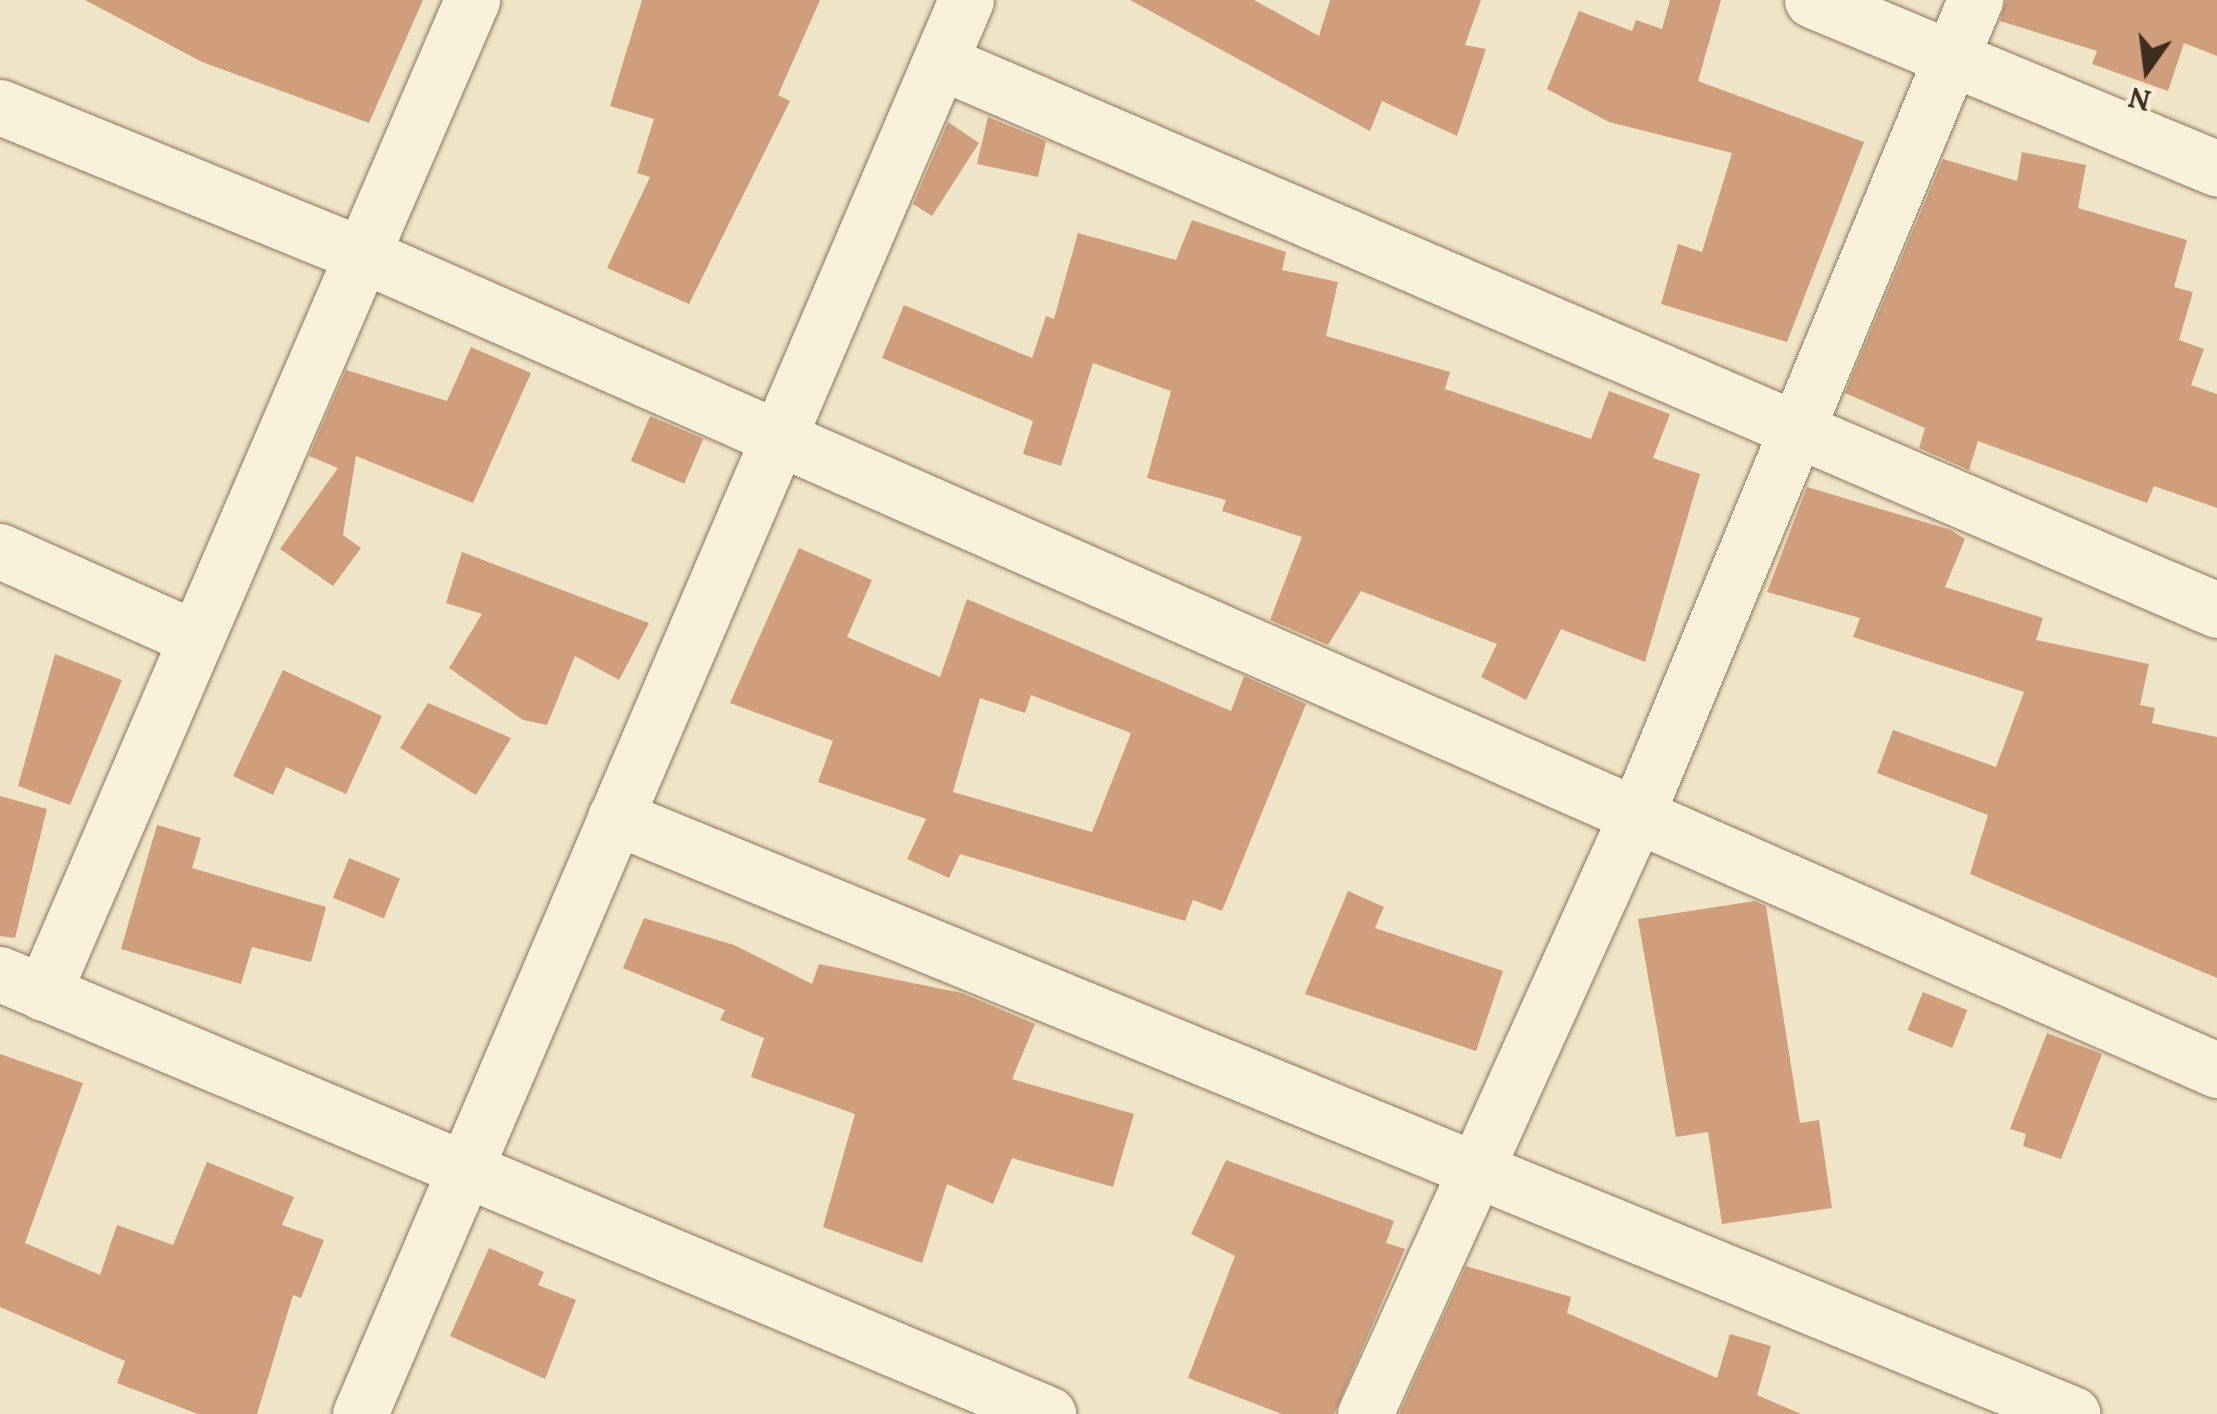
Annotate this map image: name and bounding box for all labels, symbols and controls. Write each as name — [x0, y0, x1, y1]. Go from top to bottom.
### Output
north arrow — [2097, 20, 2197, 120]
text: N — [2125, 79, 2155, 119]

